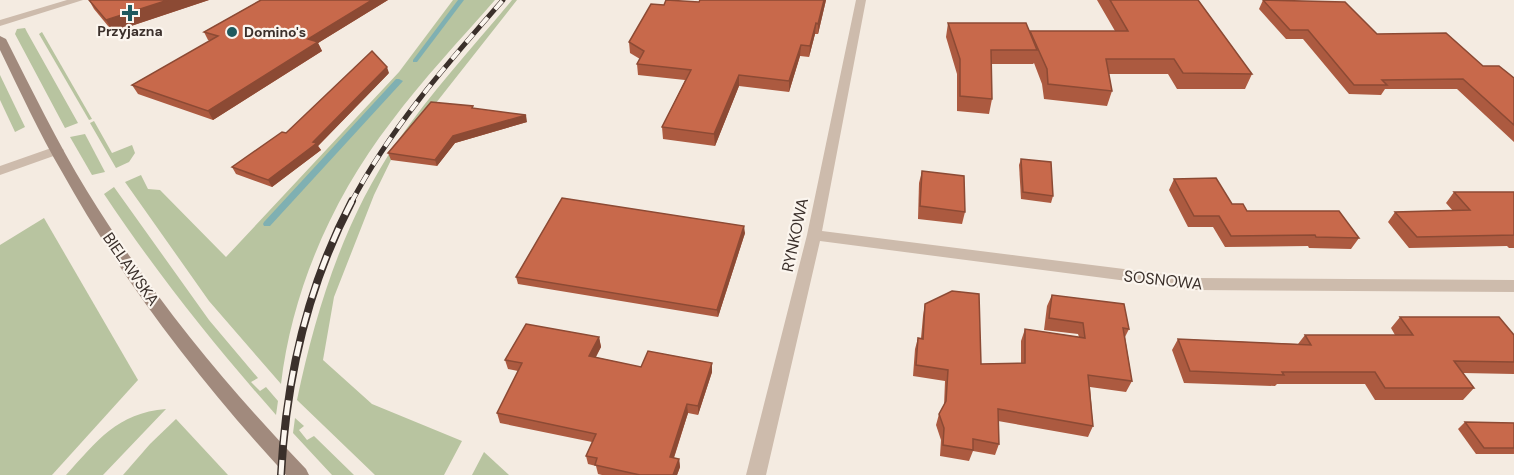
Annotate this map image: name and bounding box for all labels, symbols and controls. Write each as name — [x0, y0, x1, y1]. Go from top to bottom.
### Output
marker: Przyjazna — [123, 6, 137, 20]
place label: Przyjazna — [97, 22, 163, 40]
place label: Domino's — [244, 23, 306, 41]
marker: Domino's — [225, 25, 239, 39]
street label: RYNKOWA — [777, 196, 813, 274]
street label: BIELAWSKA — [98, 228, 164, 310]
street label: SOSNOWA — [1123, 265, 1204, 295]

